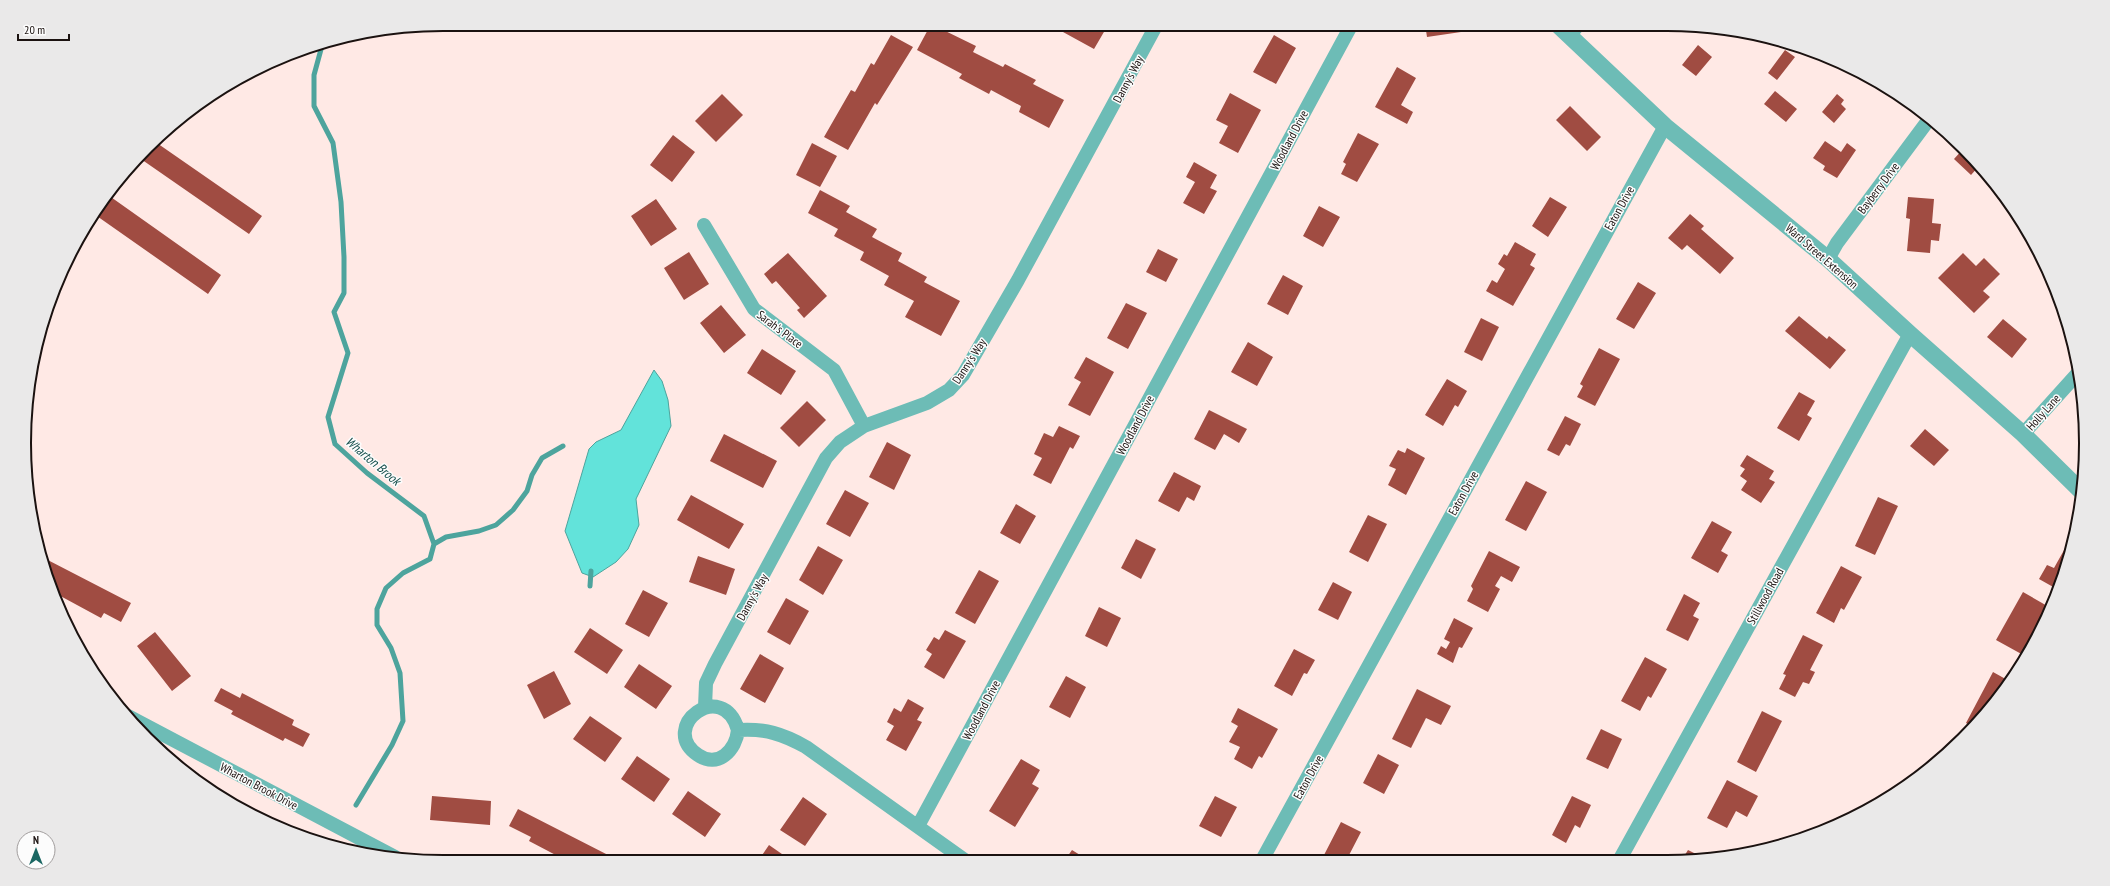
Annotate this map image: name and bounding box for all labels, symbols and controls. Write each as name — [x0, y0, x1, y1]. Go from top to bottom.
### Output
scale bar — [18, 16, 69, 42]
text: 20 m — [24, 22, 45, 37]
street label: Danny's Way — [1109, 53, 1147, 105]
street label: Woodland Drive — [1267, 107, 1311, 172]
street label: Bayberry Drive — [1854, 159, 1902, 217]
street label: Eaton Drive — [1601, 183, 1637, 233]
street label: Ward Street Extension — [1783, 220, 1861, 292]
street label: Sarah's Place — [754, 307, 806, 351]
street label: Danny's Way — [949, 335, 989, 387]
street label: Holly Lane — [2023, 391, 2063, 433]
street label: Woodland Drive — [1113, 392, 1157, 457]
water label: Wharton Brook — [342, 433, 406, 490]
street label: Eaton Drive — [1445, 468, 1481, 518]
street label: Stillwood Road — [1743, 565, 1787, 627]
street label: Danny's Way — [733, 571, 771, 623]
street label: Woodland Drive — [959, 677, 1003, 742]
street label: Eaton Drive — [1290, 752, 1326, 802]
street label: Wharton Brook Drive — [218, 759, 300, 813]
north arrow — [16, 830, 56, 870]
text: N — [33, 833, 39, 847]

